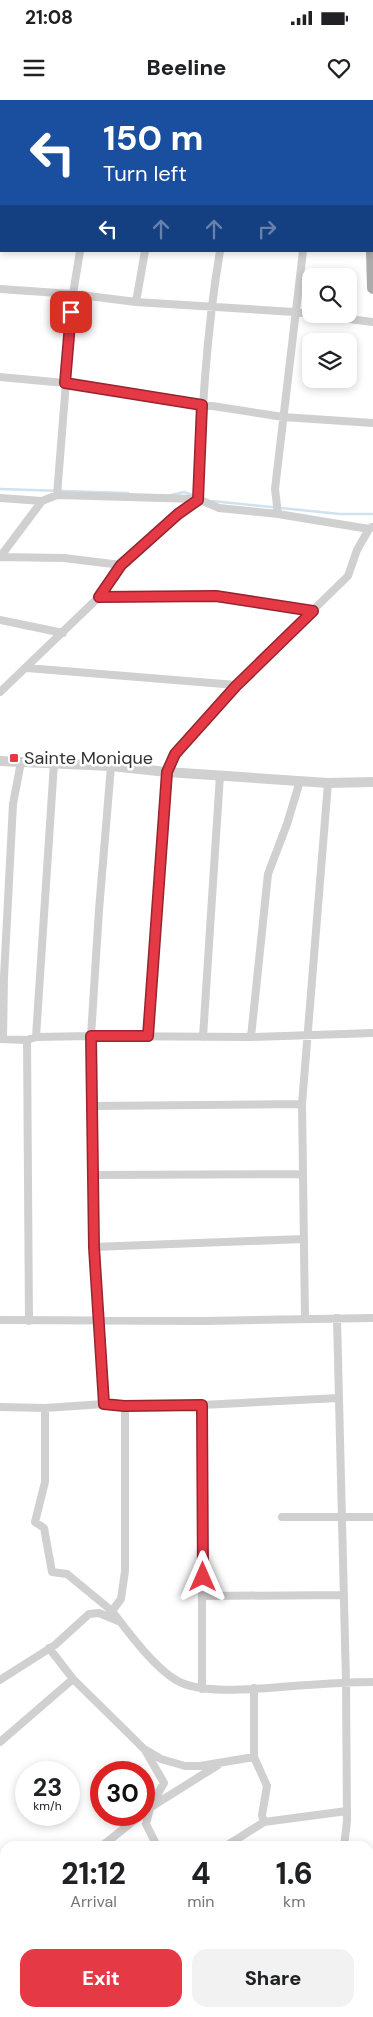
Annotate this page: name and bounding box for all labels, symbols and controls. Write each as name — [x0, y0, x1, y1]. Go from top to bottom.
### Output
text: 21:08 — [25, 5, 73, 30]
text: Beeline — [147, 53, 226, 82]
icon: menu — [20, 54, 48, 82]
icon: heart — [325, 54, 353, 82]
text: 150 m — [103, 115, 203, 161]
icon: left — [20, 120, 85, 185]
text: Turn left — [103, 159, 187, 188]
icon: left — [94, 215, 122, 243]
icon: ahead — [147, 215, 175, 243]
icon: ahead — [200, 215, 228, 243]
icon: right — [253, 215, 281, 243]
map controls — [302, 268, 357, 388]
button: search — [302, 268, 357, 323]
pin — [50, 291, 92, 333]
icon: arrive — [57, 298, 85, 326]
button: layers — [302, 333, 357, 388]
place label: Sainte Monique — [24, 746, 153, 770]
marker: Sainte Monique — [8, 752, 20, 764]
position arrow — [176, 1550, 228, 1602]
speed limit sign: 30 — [90, 1761, 155, 1826]
text: 23 — [33, 1771, 62, 1804]
text: km/h — [33, 1798, 62, 1814]
text: 21:12 — [61, 1854, 126, 1893]
text: 4 — [191, 1854, 211, 1893]
text: 1.6 — [276, 1854, 313, 1893]
text: Arrival — [70, 1891, 117, 1912]
text: min — [187, 1891, 214, 1912]
text: km — [283, 1891, 305, 1912]
button: Exit — [20, 1949, 182, 2007]
button: Share — [192, 1949, 354, 2007]

